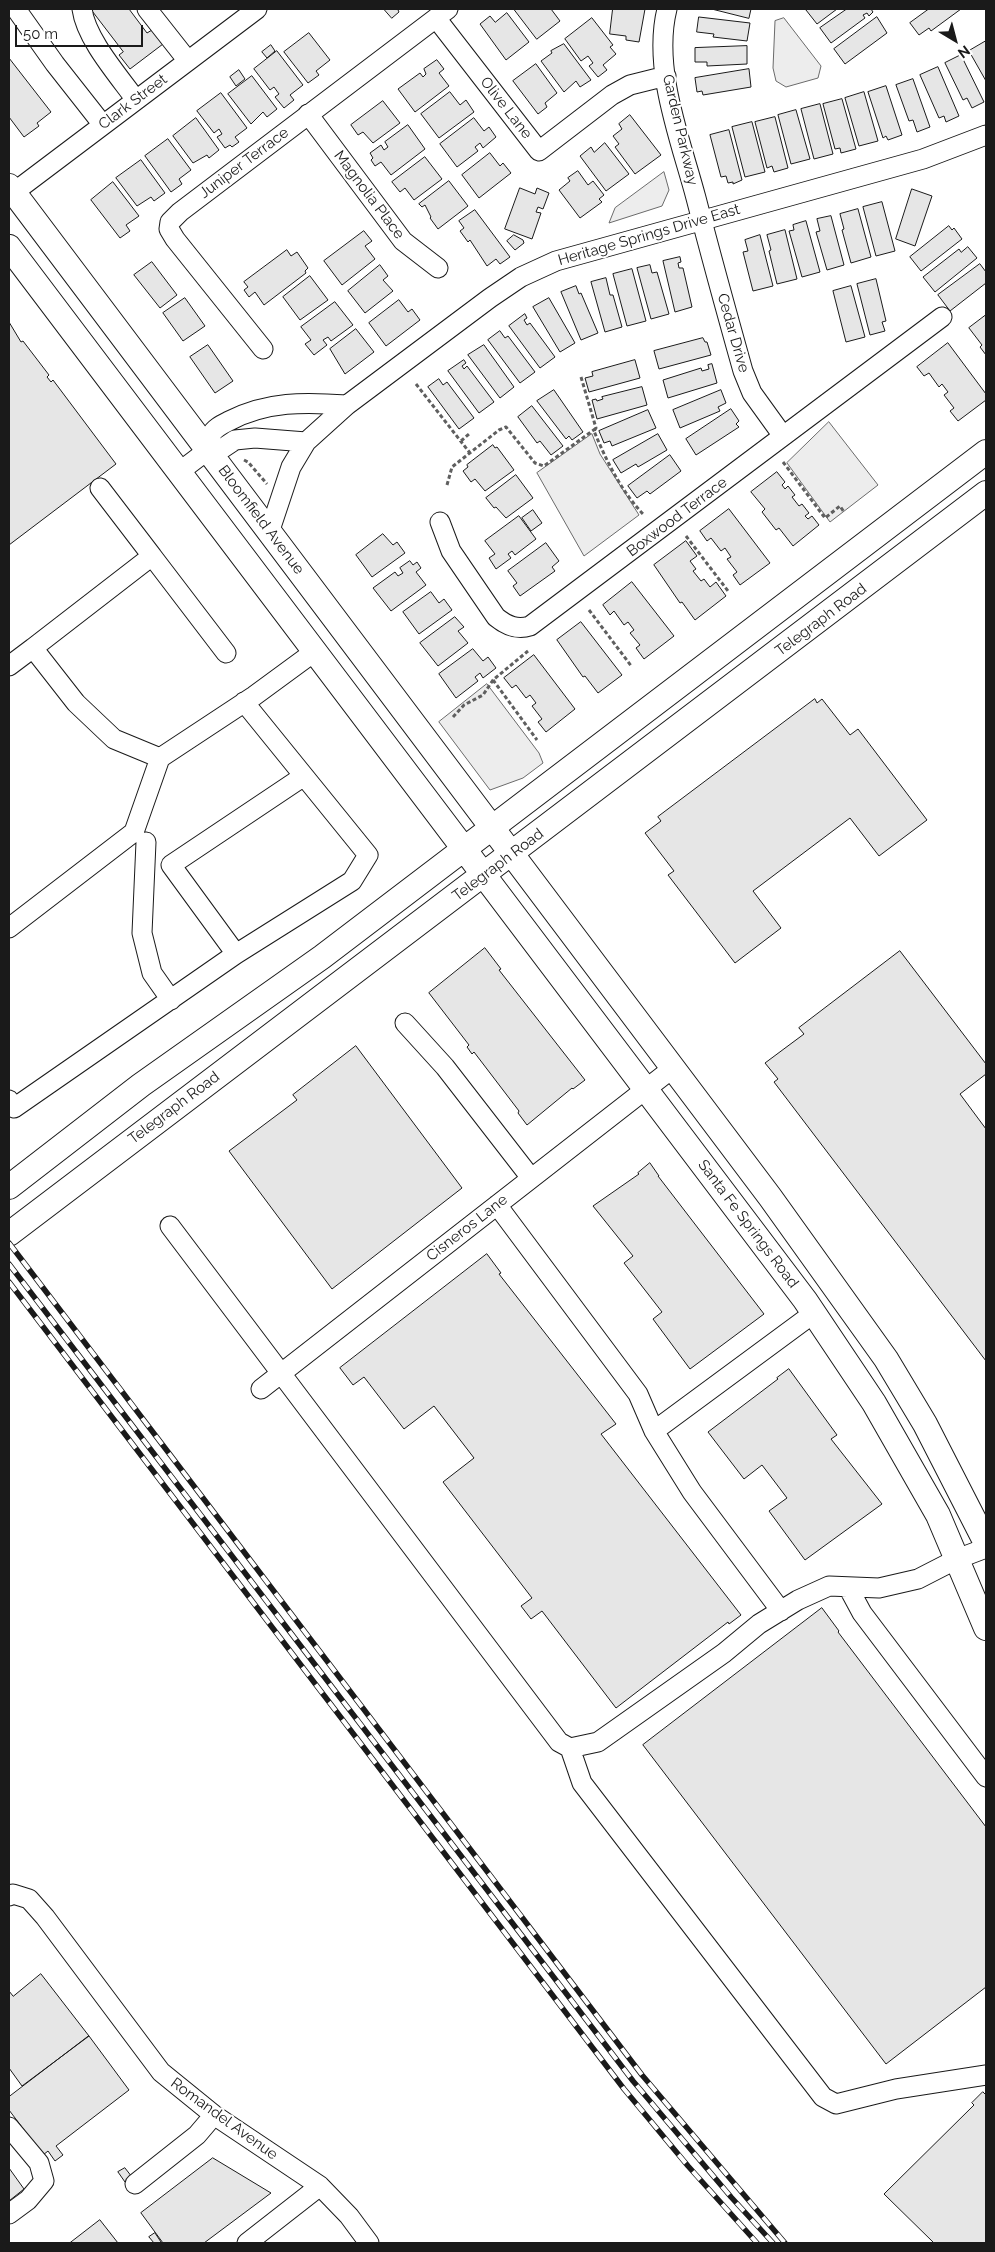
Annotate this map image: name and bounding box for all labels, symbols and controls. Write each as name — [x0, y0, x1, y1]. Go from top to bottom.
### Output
scale bar — [18, 15, 145, 47]
north arrow — [930, 15, 980, 65]
text: 50 m — [23, 25, 58, 43]
text: N — [955, 42, 973, 62]
street label: Clark Street — [95, 70, 171, 134]
street label: Garden Parkway — [658, 73, 702, 187]
street label: Olive Lane — [476, 74, 536, 142]
street label: Juniper Terrace — [196, 124, 292, 202]
street label: Magnolia Place — [330, 147, 408, 243]
street label: Heritage Springs Drive East — [556, 200, 742, 270]
street label: Cedar Drive — [713, 291, 753, 375]
street label: Bloomfield Avenue — [214, 462, 308, 578]
street label: Boxwood Terrace — [623, 473, 731, 561]
street label: Telegraph Road — [772, 580, 870, 660]
street label: Telegraph Road — [449, 825, 547, 905]
street label: Telegraph Road — [125, 1068, 223, 1148]
street label: Santa Fe Springs Road — [694, 1156, 802, 1292]
street label: Cisneros Lane — [423, 1191, 511, 1265]
street label: Romandel Avenue — [167, 2074, 281, 2164]

